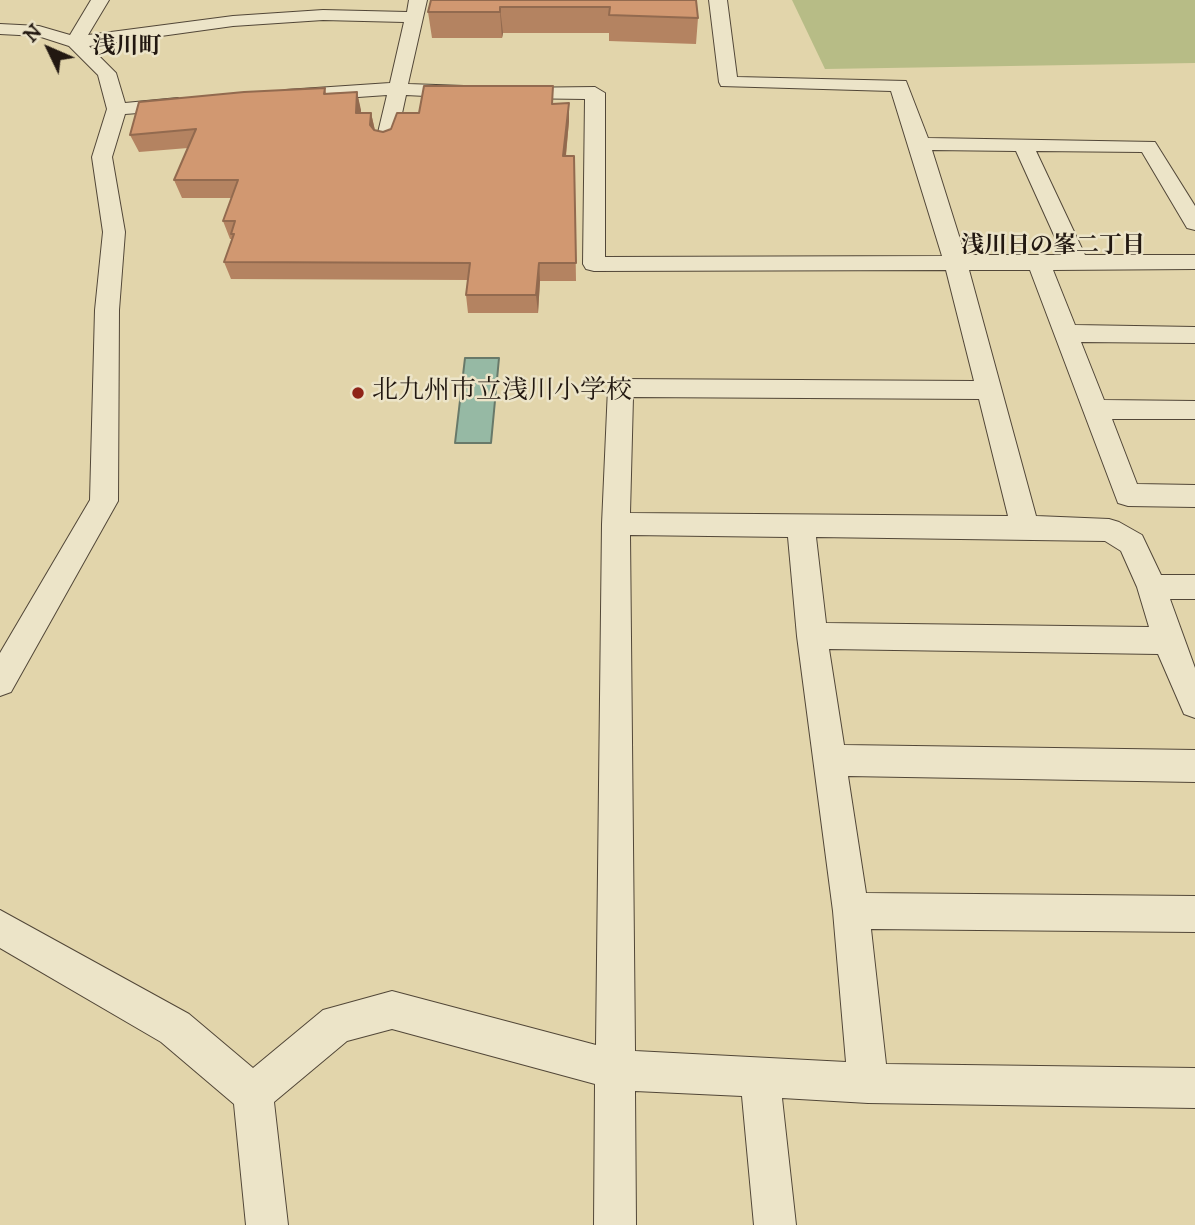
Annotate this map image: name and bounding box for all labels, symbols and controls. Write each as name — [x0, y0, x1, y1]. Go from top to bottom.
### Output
north arrow — [14, 14, 84, 84]
text: N — [20, 20, 47, 48]
district label: 浅川町 — [93, 34, 161, 62]
district label: 浅川日の峯二丁目 — [961, 233, 1145, 261]
place label: 北九州市立浅川小学校 — [372, 377, 632, 409]
marker: 北九州市立浅川小学校 — [350, 385, 366, 401]

